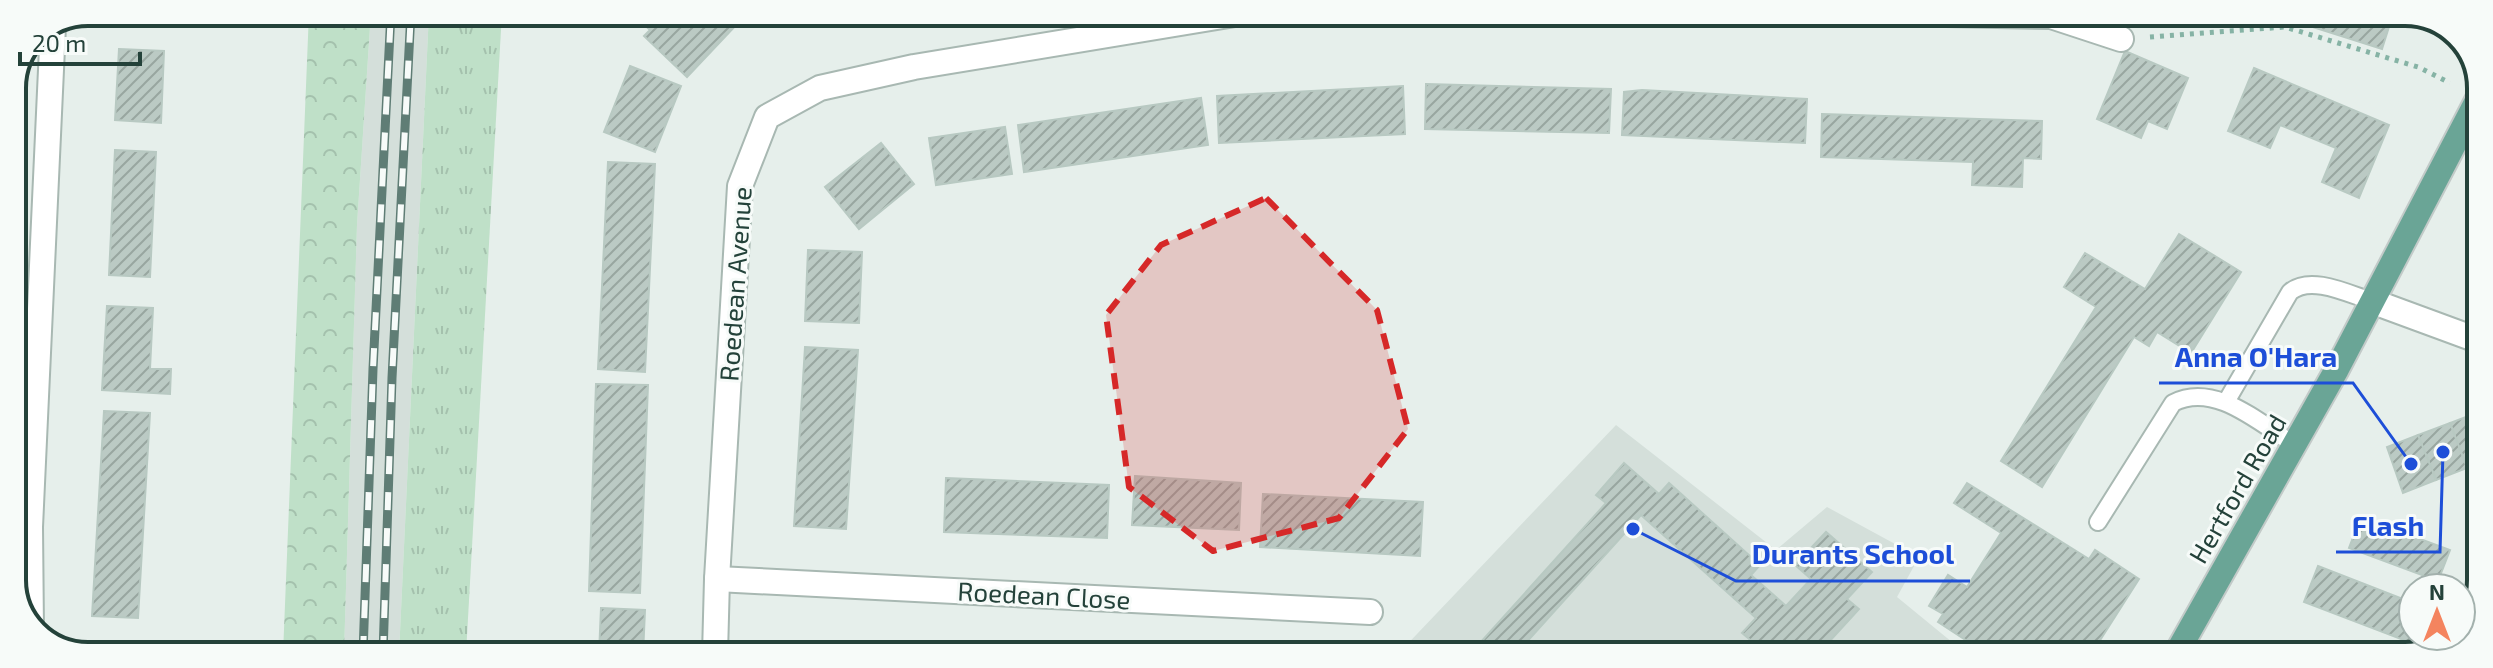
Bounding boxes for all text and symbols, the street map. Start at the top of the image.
scale bar [20,16,140,66]
text: 20 m [32,28,86,57]
street label: Roedean Avenue [712,185,757,382]
callout: Anna O'Hara [2159,331,2353,383]
text: Anna O'Hara [2175,339,2337,373]
street label: Hertford Road [2182,408,2292,568]
callout: Flash [2336,500,2440,552]
text: Flash [2352,508,2424,542]
callout: Durants School [1736,529,1970,581]
text: Durants School [1752,536,1955,570]
north arrow [2397,572,2477,652]
street label: Roedean Close [957,574,1131,615]
text: N [2429,578,2445,604]

